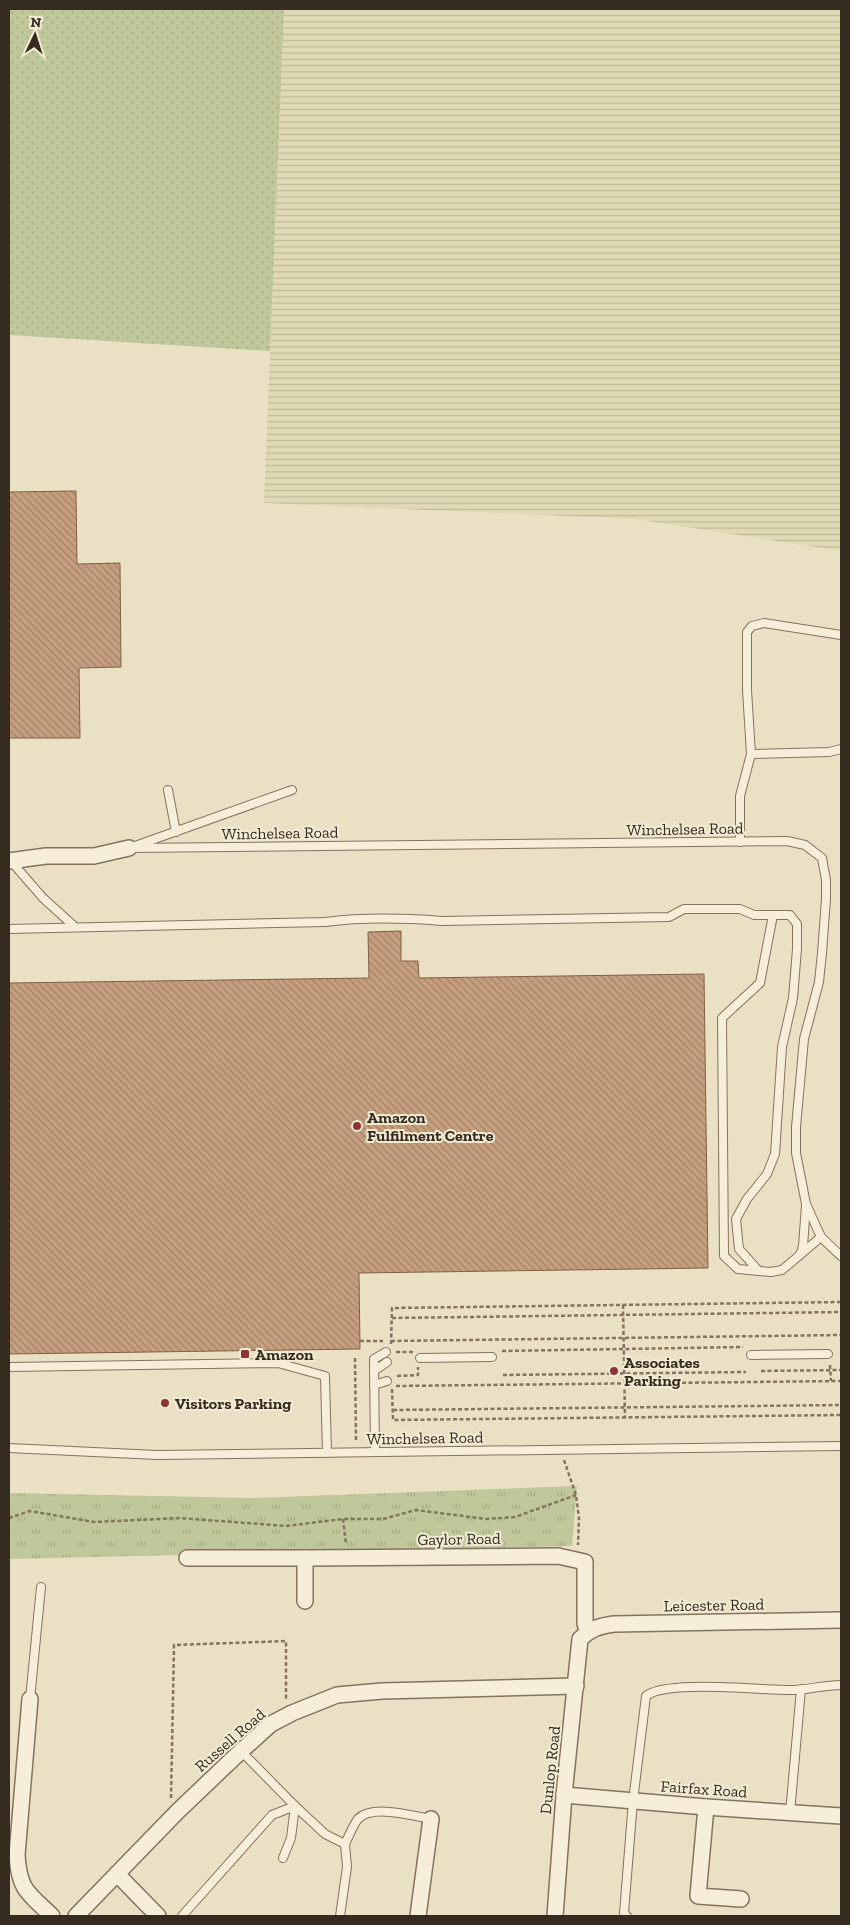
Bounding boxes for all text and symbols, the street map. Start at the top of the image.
north arrow [10,10,60,60]
text: N [30,14,42,31]
street label: Winchelsea Road [626,818,744,840]
street label: Winchelsea Road [221,822,339,844]
place label: Amazon Fulfilment Centre [367,1108,494,1145]
marker: Amazon Fulfilment Centre [351,1120,363,1132]
place label: Amazon [255,1345,314,1364]
marker: Amazon [239,1348,251,1360]
place label: Associates Parking [624,1353,700,1390]
marker: Associates Parking [608,1365,620,1377]
place label: Visitors Parking [175,1394,291,1413]
marker: Visitors Parking [159,1397,171,1409]
street label: Winchelsea Road [366,1427,484,1449]
street label: Gaylor Road [417,1529,501,1549]
street label: Leicester Road [664,1595,765,1615]
street label: Russell Road [191,1704,269,1776]
street label: Dunlop Road [536,1725,564,1815]
street label: Fairfax Road [660,1776,748,1802]

